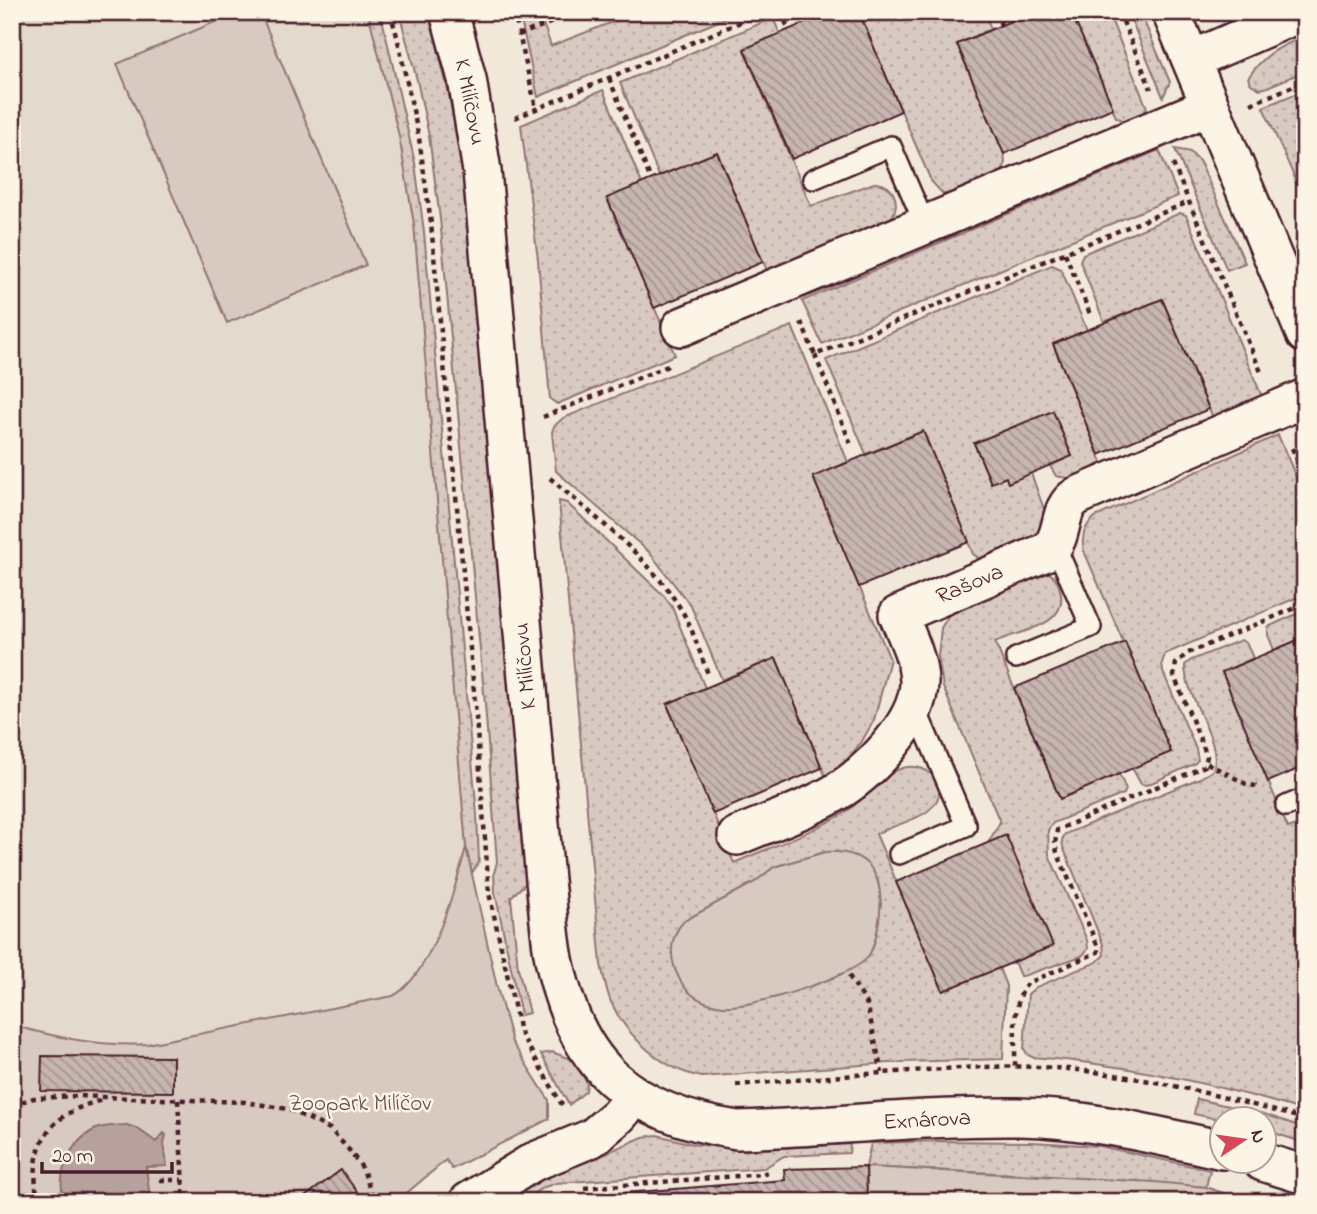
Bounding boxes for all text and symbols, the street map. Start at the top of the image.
street label: K Milíčovu [444,56,494,148]
street label: Rašova [931,556,1009,614]
street label: K Milíčovu [506,621,546,711]
park label: Zoopark Milíčov [289,1088,431,1121]
street label: Exnárova [882,1102,972,1140]
north arrow [1208,1106,1278,1176]
text: N [1243,1127,1272,1146]
scale bar [42,1130,172,1174]
text: 20 m [52,1142,93,1172]

